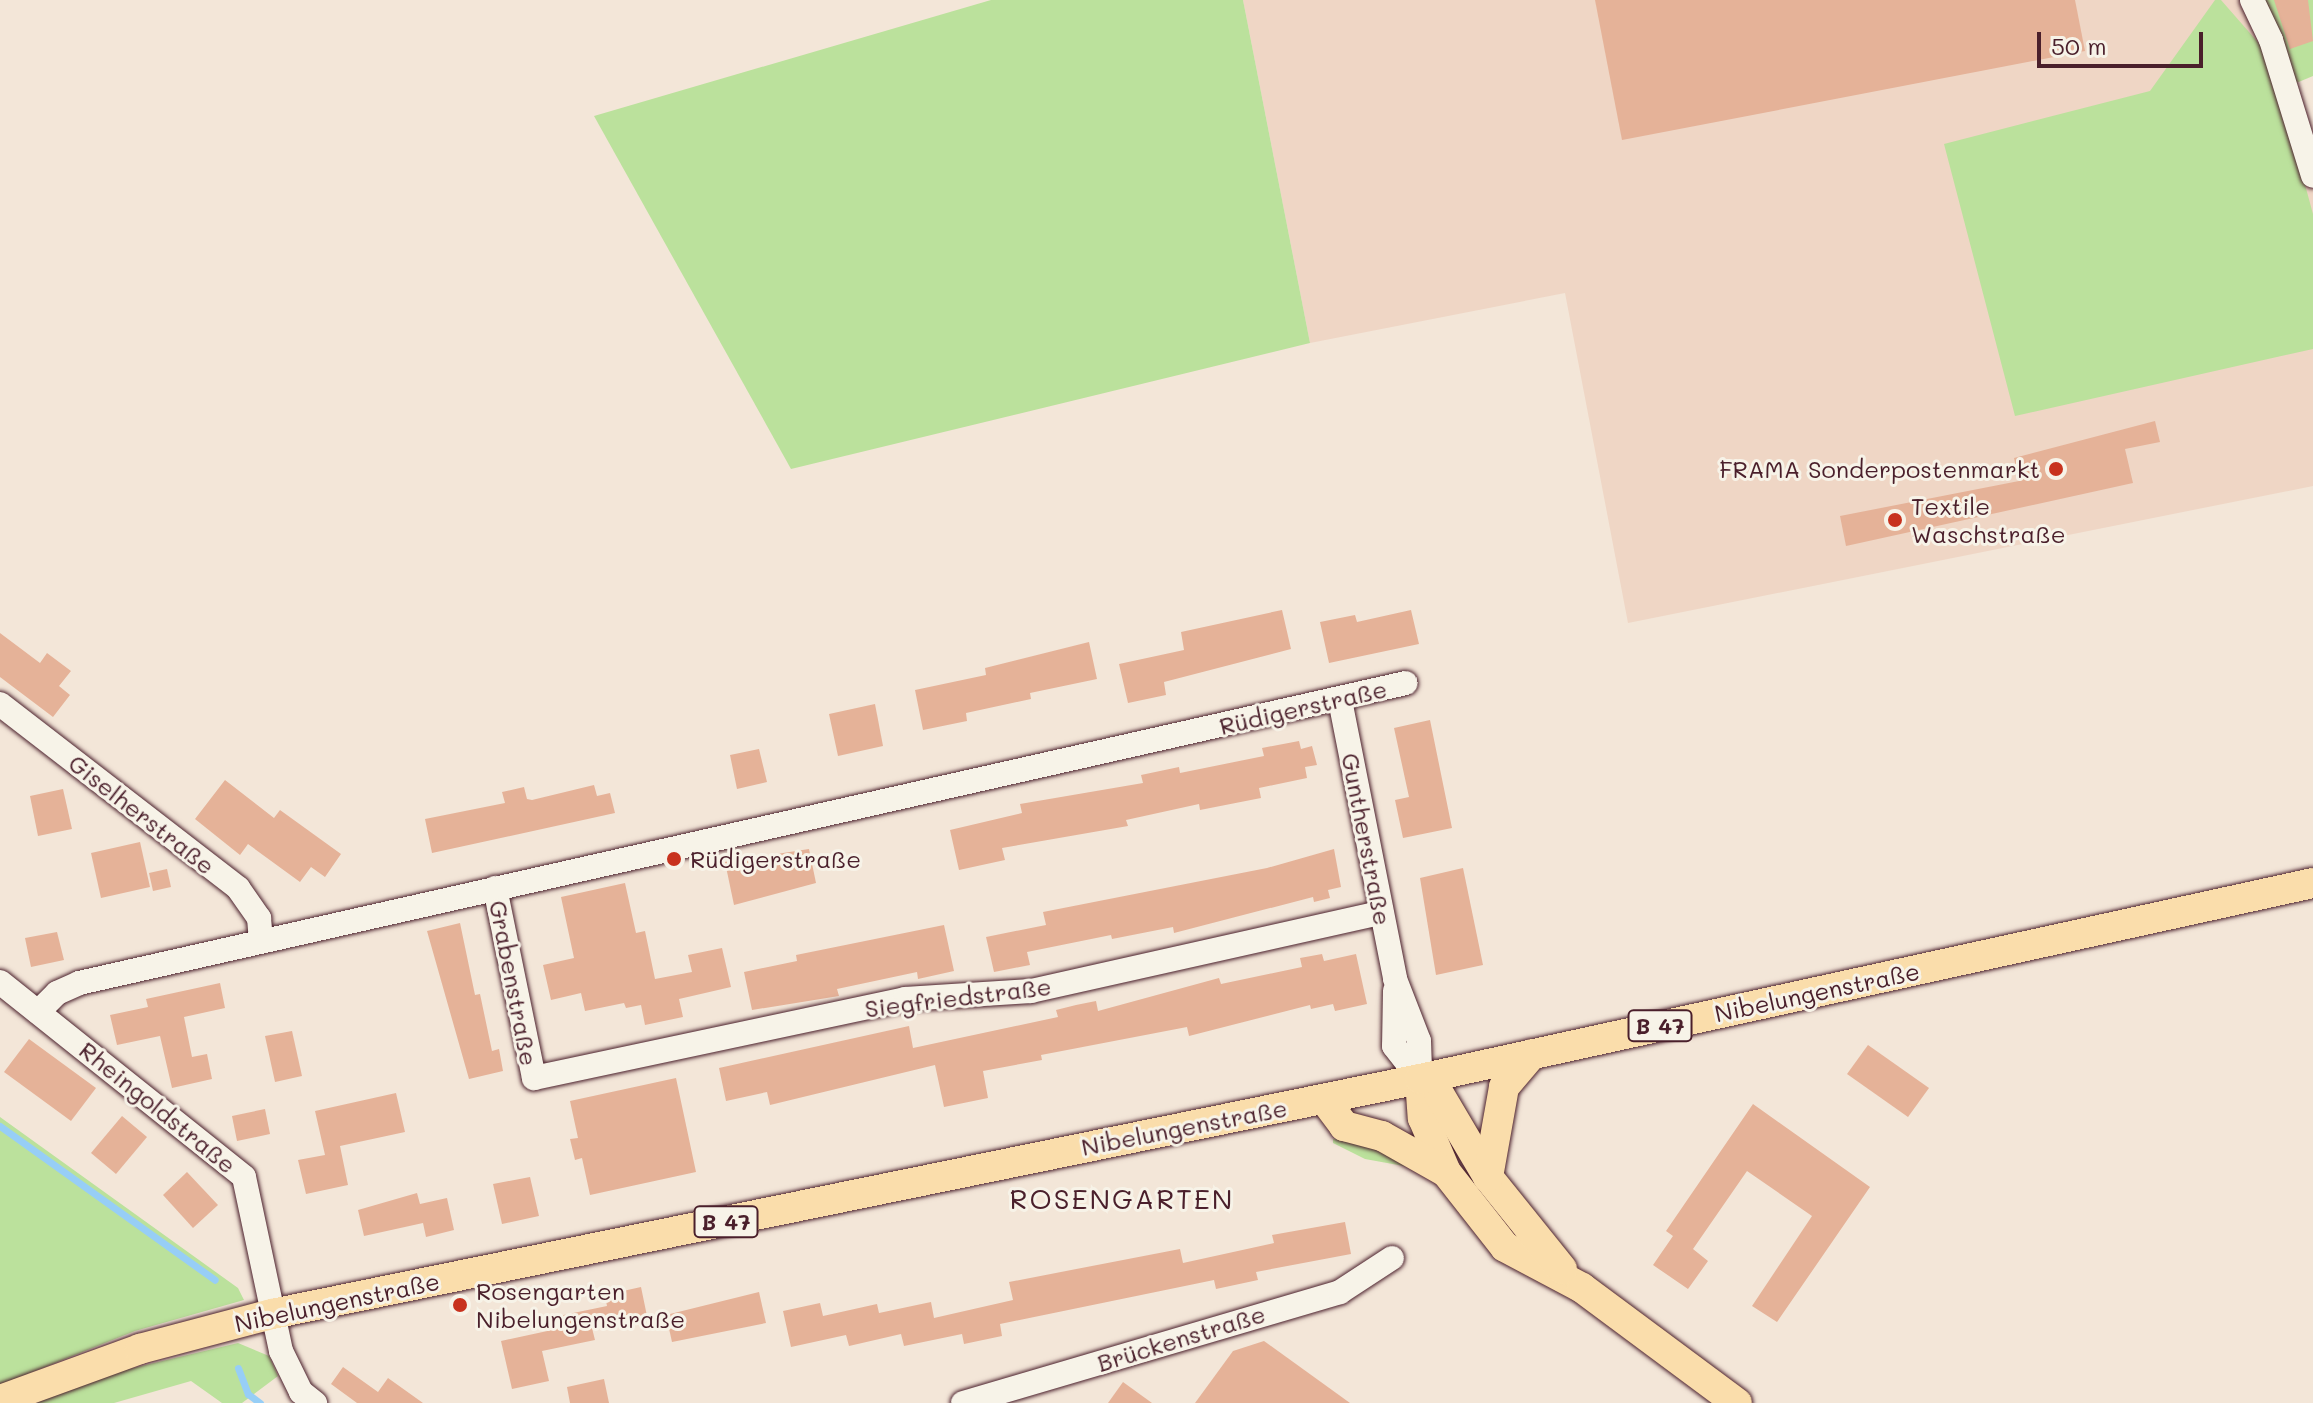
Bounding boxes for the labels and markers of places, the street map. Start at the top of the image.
place label: FRAMA Sonderpostenmarkt [1719,455,2040,483]
marker: FRAMA Sonderpostenmarkt [2047,460,2065,478]
place label: Textile Waschstraße [1911,492,2066,548]
marker: Textile Waschstraße [1886,511,1904,529]
place label: Rüdigerstraße [690,845,861,873]
marker: Rüdigerstraße [665,850,683,868]
place label: Rosengarten Nibelungenstraße [476,1277,685,1333]
marker: Rosengarten Nibelungenstraße [451,1296,469,1314]

